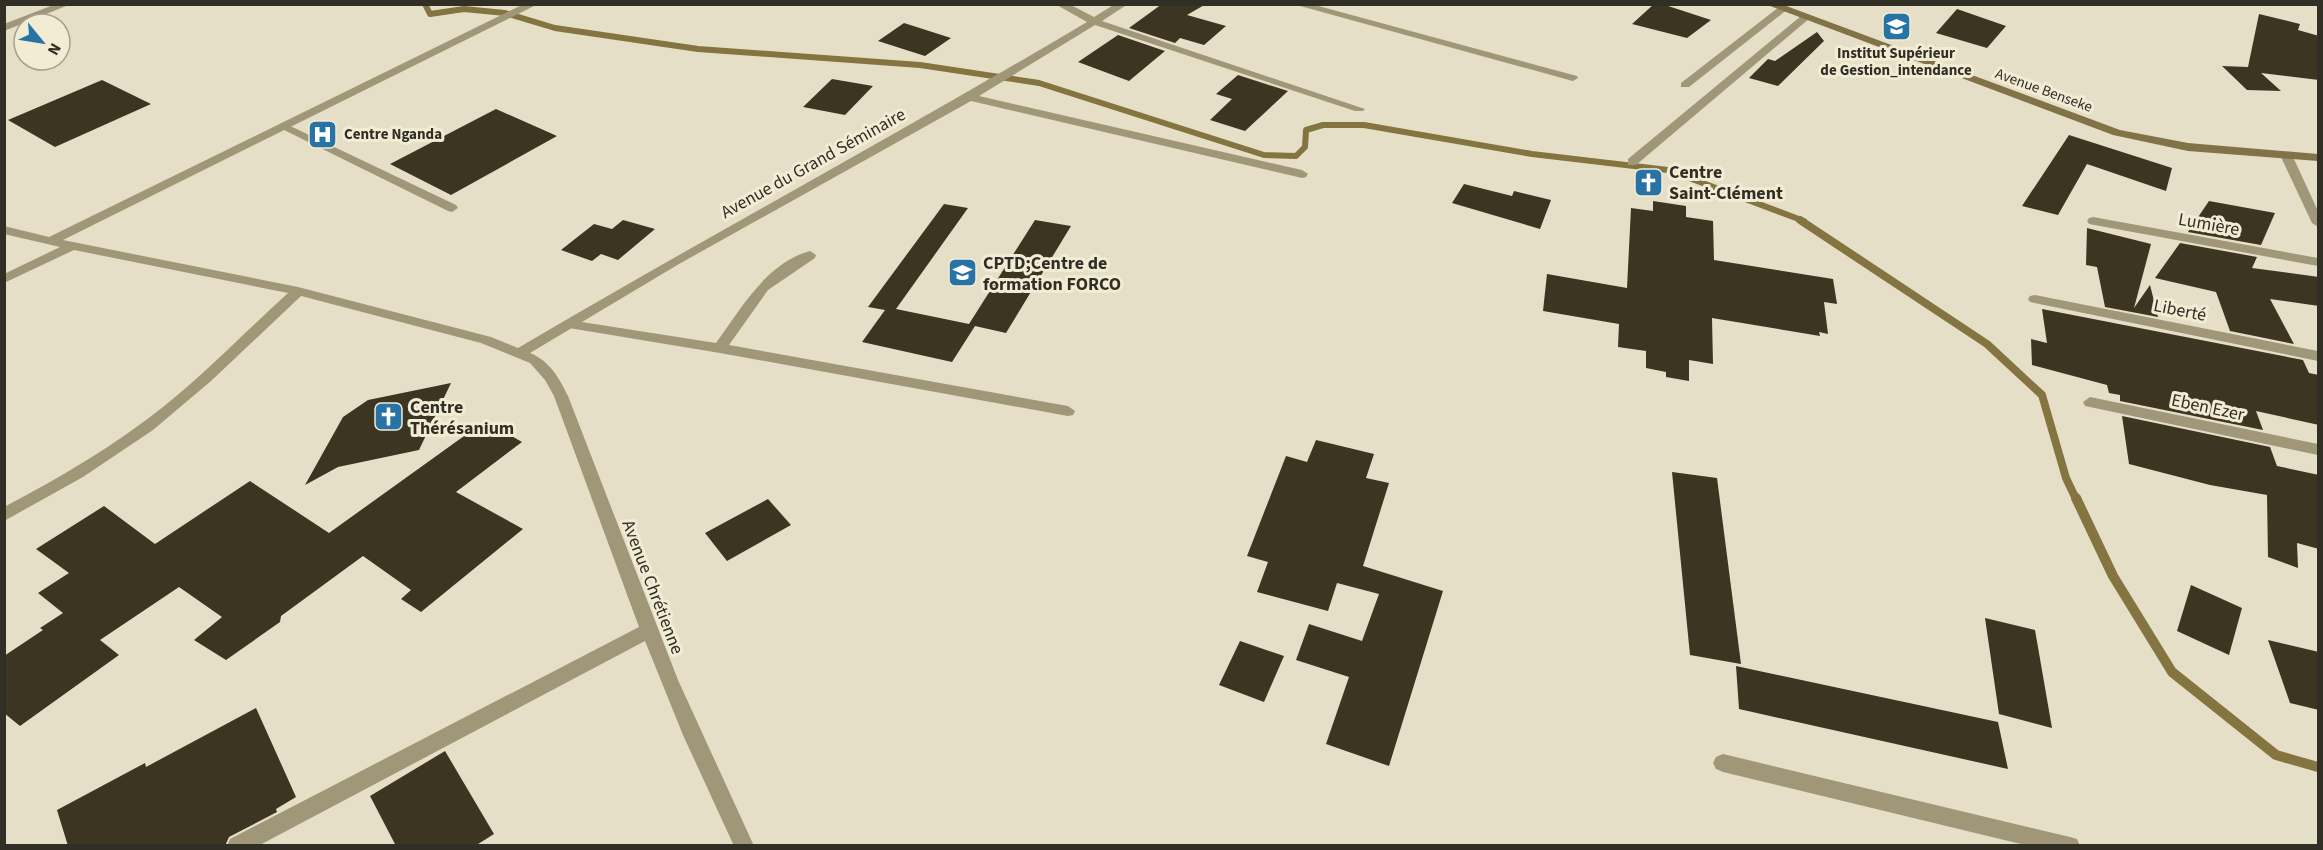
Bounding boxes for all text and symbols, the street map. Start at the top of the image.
school or university icon: Institut Supérieur de Gestion_intendance [1880,10,1912,42]
north arrow [12,12,72,72]
text: N [42,39,66,59]
place label: Institut Supérieur de Gestion_intendance [1820,43,1972,81]
street label: Avenue Benseke [1992,63,2095,118]
street label: Avenue du Grand Séminaire [716,102,910,225]
hospital icon: Centre Nganda [307,118,339,150]
place label: Centre Nganda [344,124,442,145]
place label: Centre Saint-Clément [1669,160,1783,206]
church icon: Centre Saint-Clément [1632,166,1664,198]
street label: Lumière [2176,207,2241,242]
place label: CPTD;Centre de formation FORCO [983,251,1121,297]
school or university icon: CPTD;Centre de formation FORCO [946,257,978,289]
street label: Liberté [2151,293,2208,328]
street label: Eben Ezer [2169,388,2247,428]
place label: Centre Thérésanium [410,395,514,441]
church icon: Centre Thérésanium [373,401,405,433]
street label: Avenue Chrétienne [615,516,690,658]

